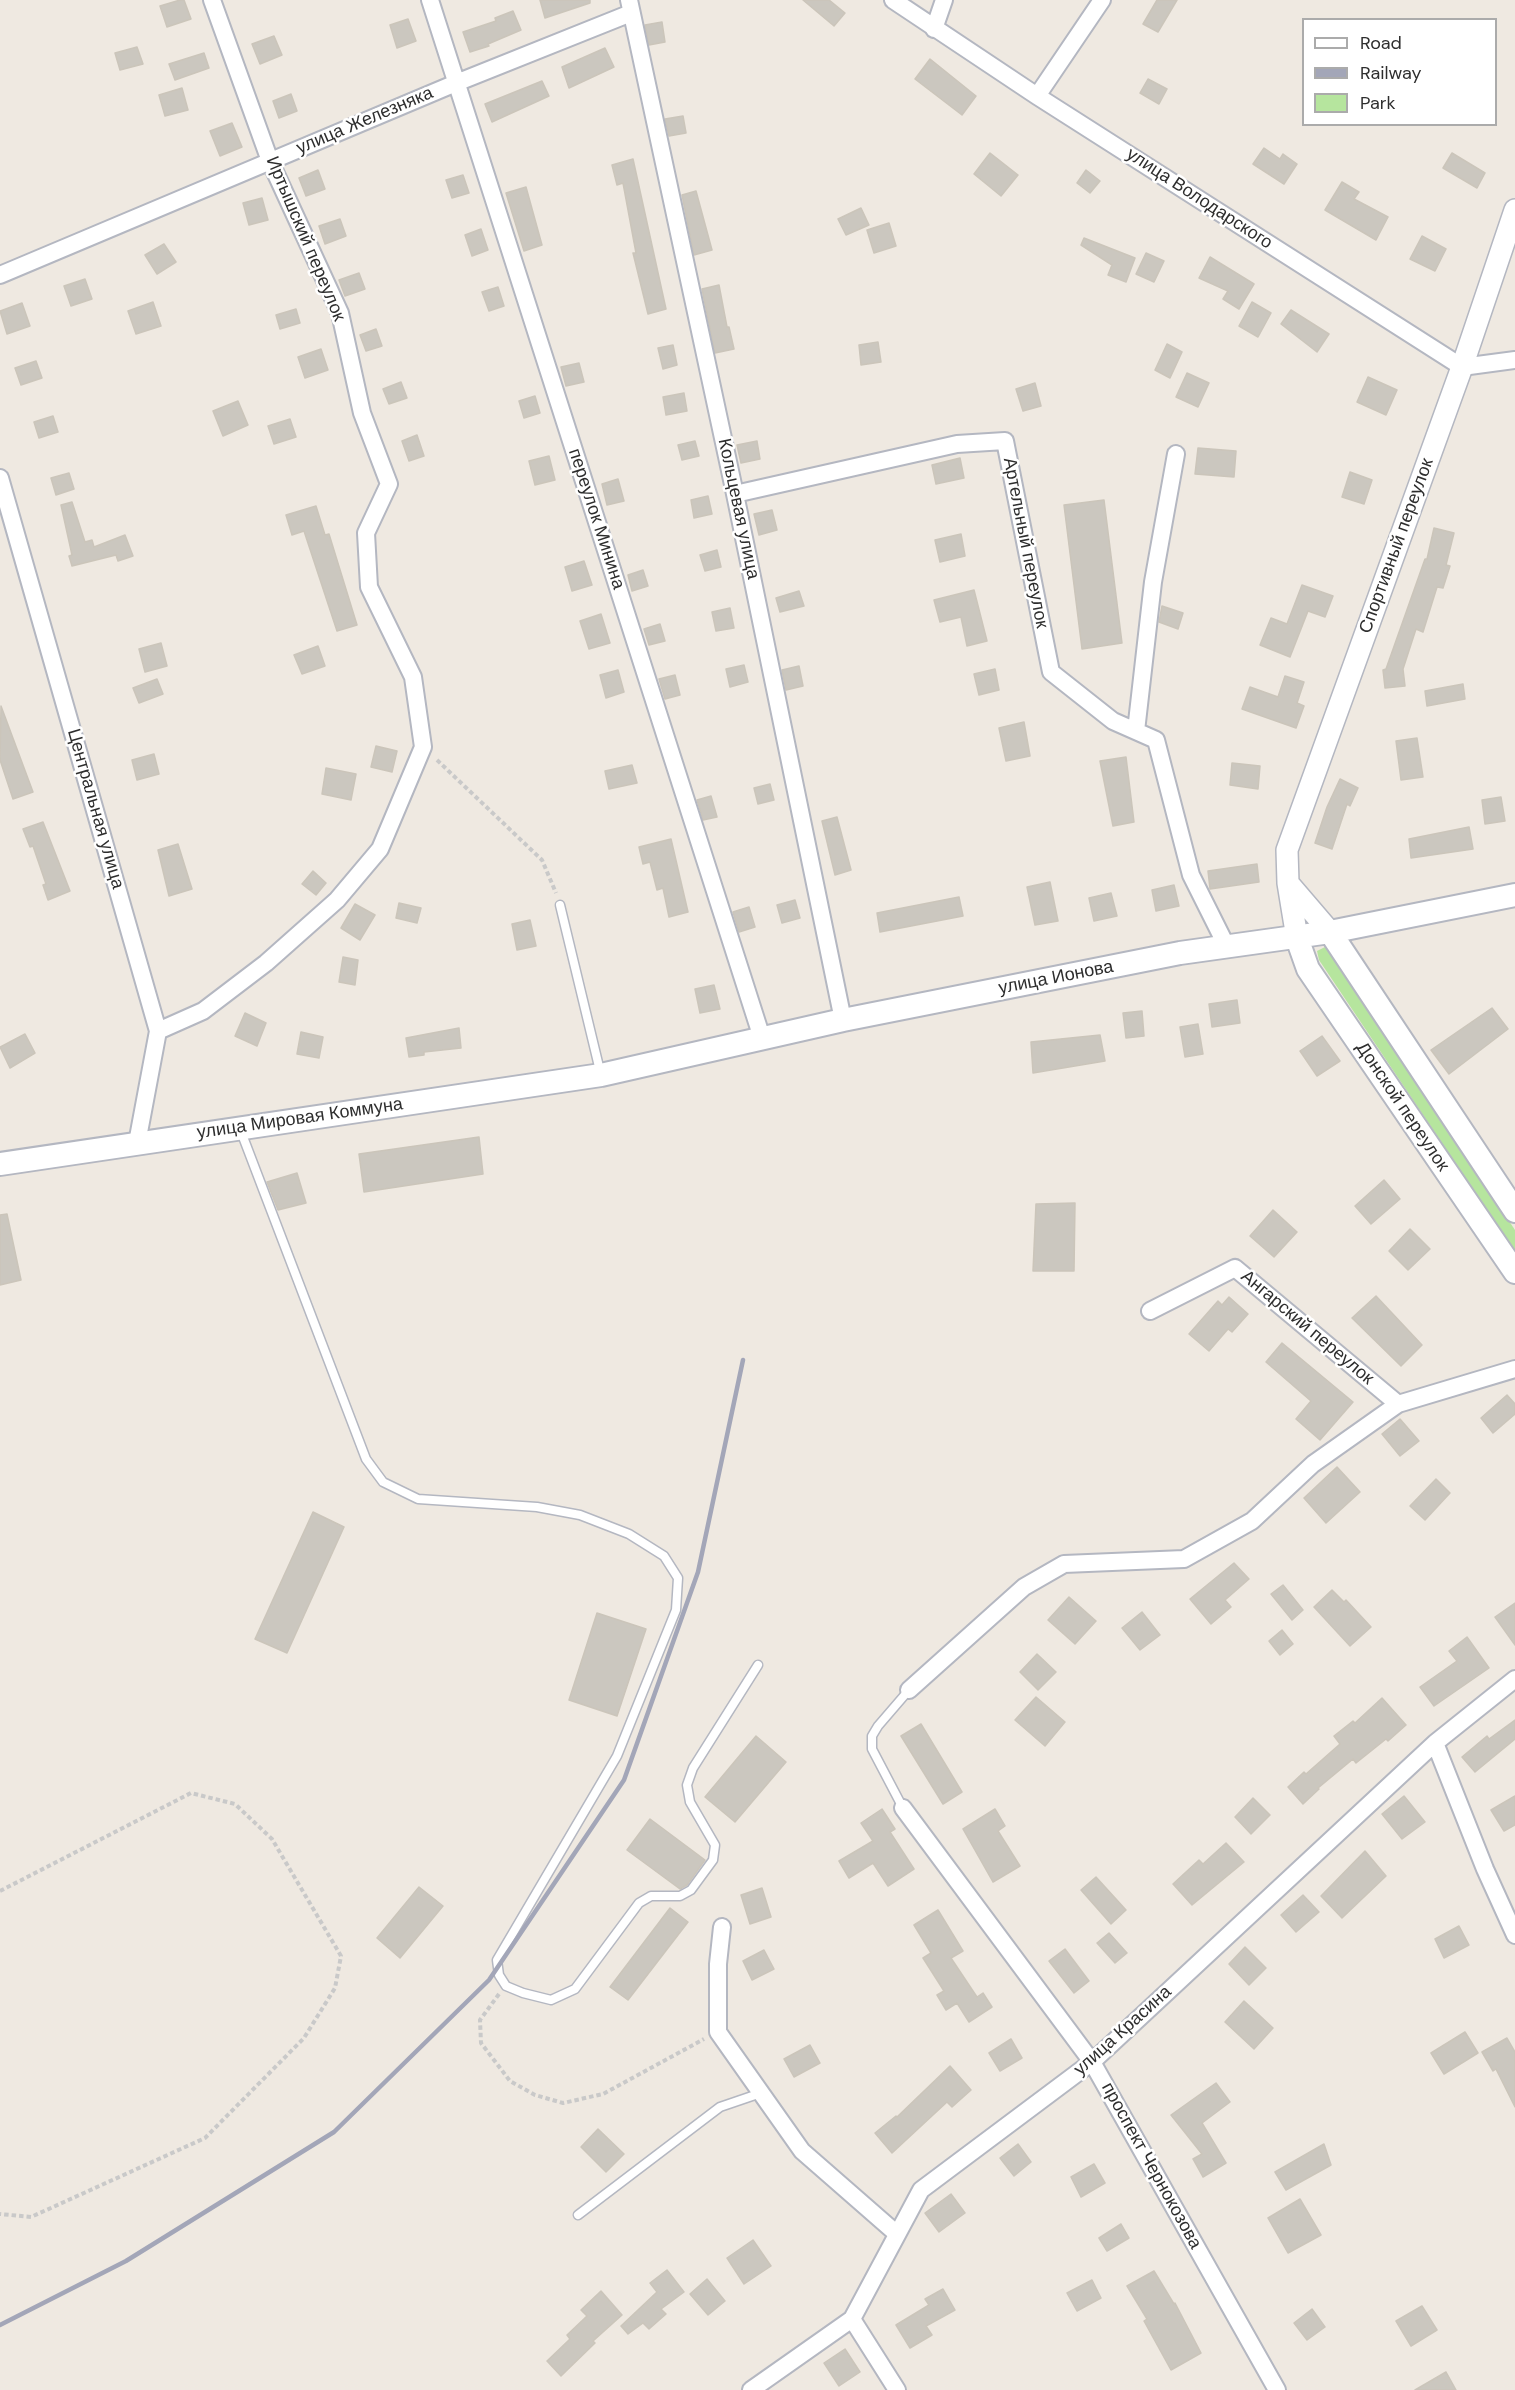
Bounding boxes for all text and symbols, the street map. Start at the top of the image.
legend [1302,18,1497,126]
text: Road [1360,31,1402,55]
text: Railway [1360,61,1422,85]
street label: улица Железняка [293,82,437,160]
text: Park [1360,91,1396,115]
street label: улица Володарского [1122,144,1276,254]
street label: Иртышский переулок [261,153,349,325]
street label: Кольцевая улица [713,437,763,581]
street label: переулок Минина [563,446,629,592]
street label: Артельный переулок [998,456,1052,630]
street label: Спортивный переулок [1355,456,1439,636]
street label: Центральная улица [62,727,128,891]
street label: улица Ионова [997,956,1115,1000]
street label: Донской переулок [1351,1038,1453,1176]
street label: улица Мировая Коммуна [196,1094,404,1144]
street label: Ангарский переулок [1236,1266,1378,1390]
street label: улица Красина [1070,1982,1176,2080]
street label: проспект Чернокозова [1096,2079,1206,2253]

